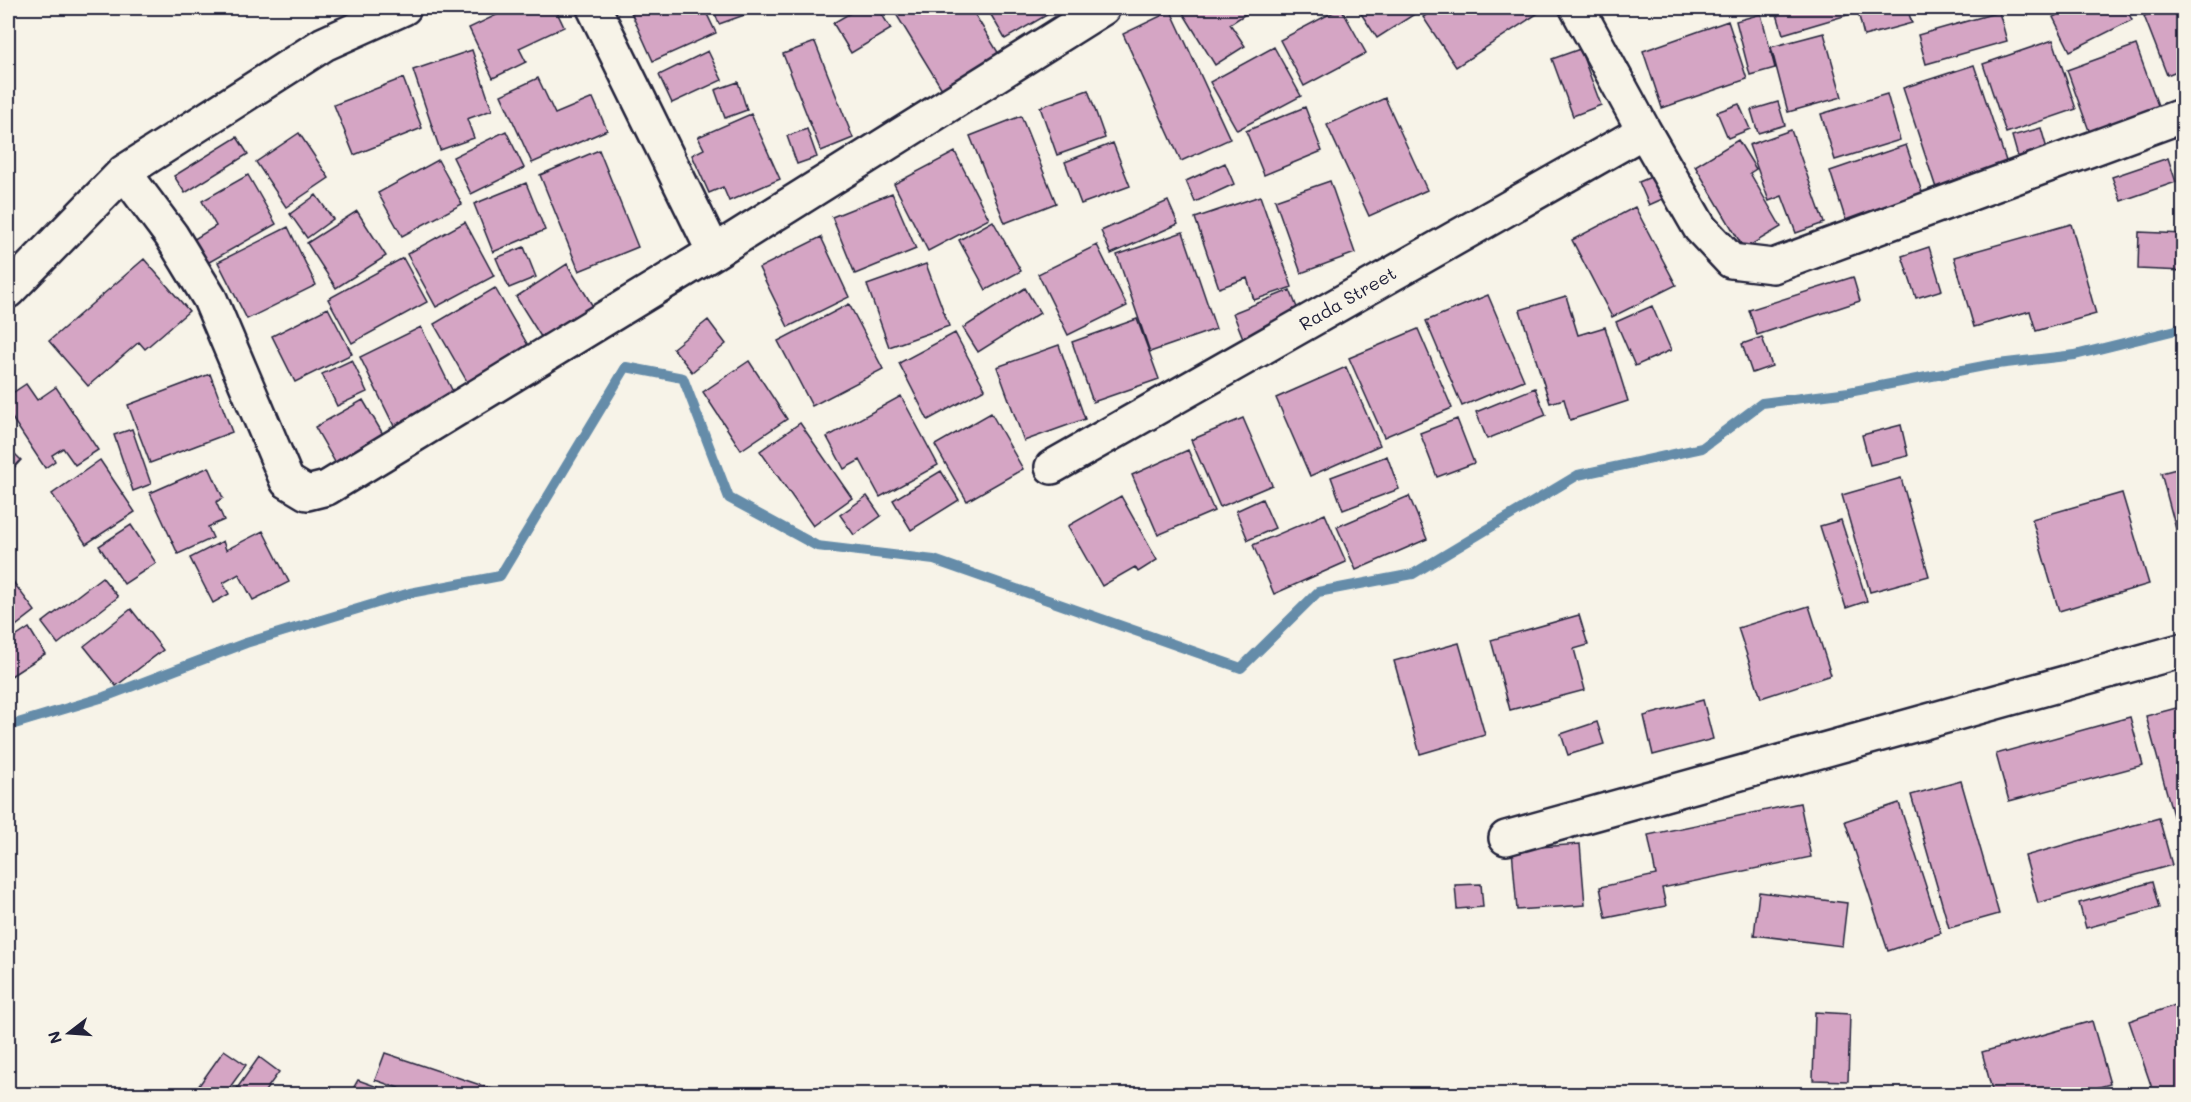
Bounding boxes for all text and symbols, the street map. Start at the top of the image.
street label: Rada Street [1295,261,1400,336]
north arrow [39,1003,99,1063]
text: N [42,1029,66,1046]

